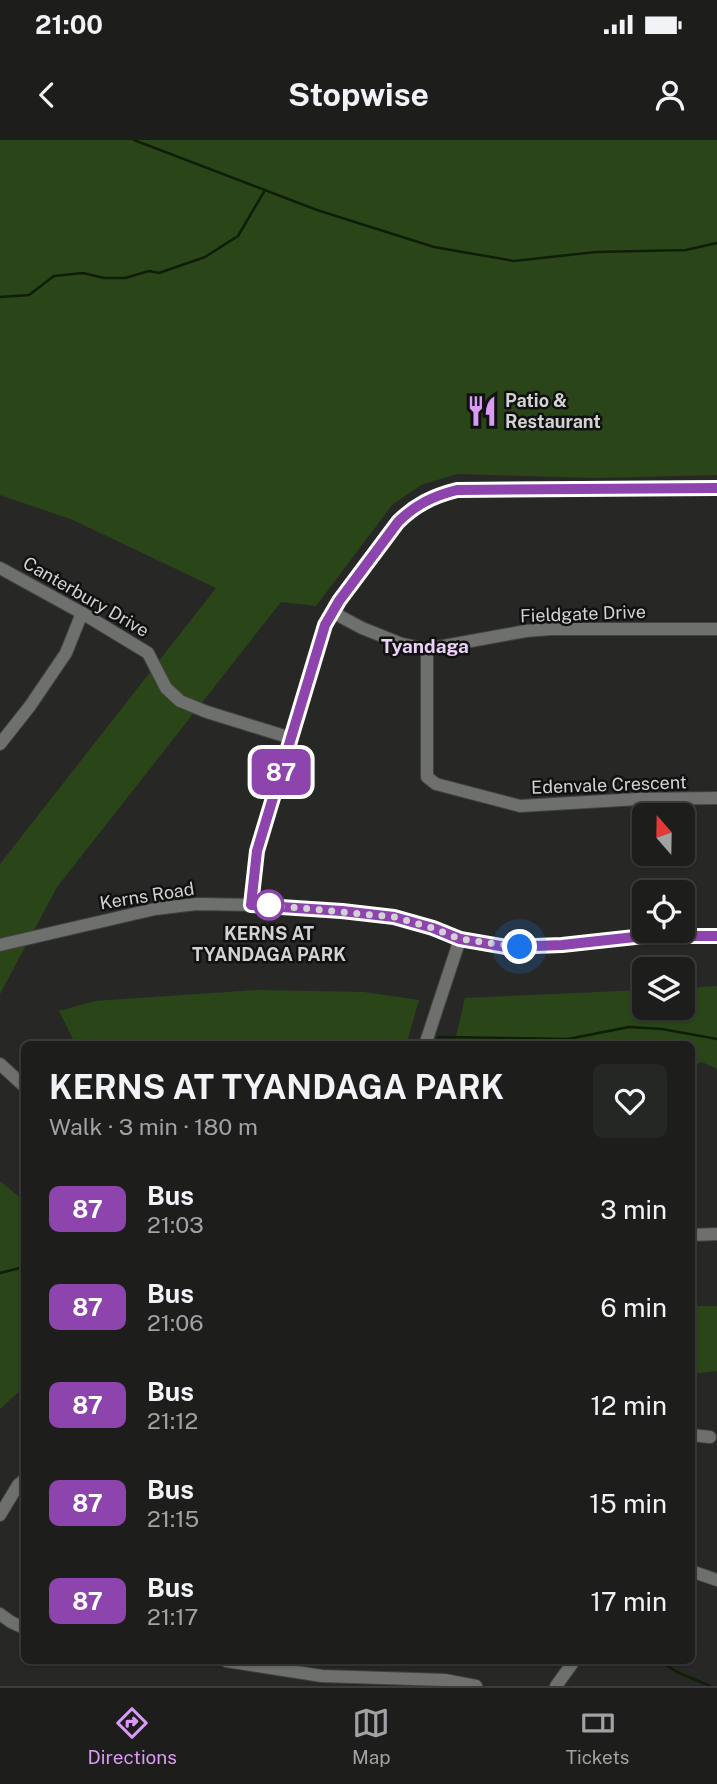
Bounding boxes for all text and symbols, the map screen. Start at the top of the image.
text: 21:00 [35,9,103,40]
icon: back [28,76,66,114]
text: Stopwise [288,76,429,113]
icon: person [651,76,689,114]
place label: Patio & Restaurant [505,390,601,432]
restaurant icon: Patio & Restaurant [465,394,499,428]
street label: Canterbury Drive [20,552,153,641]
street label: Fieldgate Drive [520,601,646,626]
district label: Tyandaga [381,635,469,657]
line badge: 87 [250,749,312,795]
text: 87 [266,758,296,786]
street label: Edenvale Crescent [531,771,687,798]
north arrow [632,803,695,866]
map controls [632,803,695,1020]
street label: Kerns Road [98,878,196,913]
button: locate [632,880,695,943]
marker: KERNS AT TYANDAGA PARK [254,890,284,920]
place label: KERNS AT TYANDAGA PARK [192,923,346,965]
your location [502,929,537,964]
button: layers [632,957,695,1020]
button: heart [593,1064,667,1138]
text: KERNS AT TYANDAGA PARK [49,1068,504,1106]
text: Walk · 3 min · 180 m [49,1113,258,1140]
text: Bus [147,1180,194,1211]
text: 3 min [600,1194,667,1225]
text: 87 [72,1195,103,1223]
text: 21:03 [147,1211,204,1238]
text: Bus [147,1278,194,1309]
text: 6 min [600,1292,667,1323]
text: 87 [72,1293,103,1321]
text: 21:06 [147,1309,204,1336]
text: Bus [147,1376,194,1407]
text: 12 min [591,1390,667,1421]
text: 87 [72,1391,103,1419]
text: 21:12 [147,1407,198,1434]
text: Bus [147,1474,194,1505]
text: 15 min [589,1488,667,1519]
text: 87 [72,1489,103,1517]
text: 21:15 [147,1505,199,1532]
text: Bus [147,1572,194,1603]
text: 17 min [590,1586,667,1617]
text: 87 [72,1587,103,1615]
text: 21:17 [147,1603,198,1630]
tab: Directions [88,1704,177,1768]
tab: Map [352,1704,391,1768]
tab: Tickets [566,1704,629,1768]

